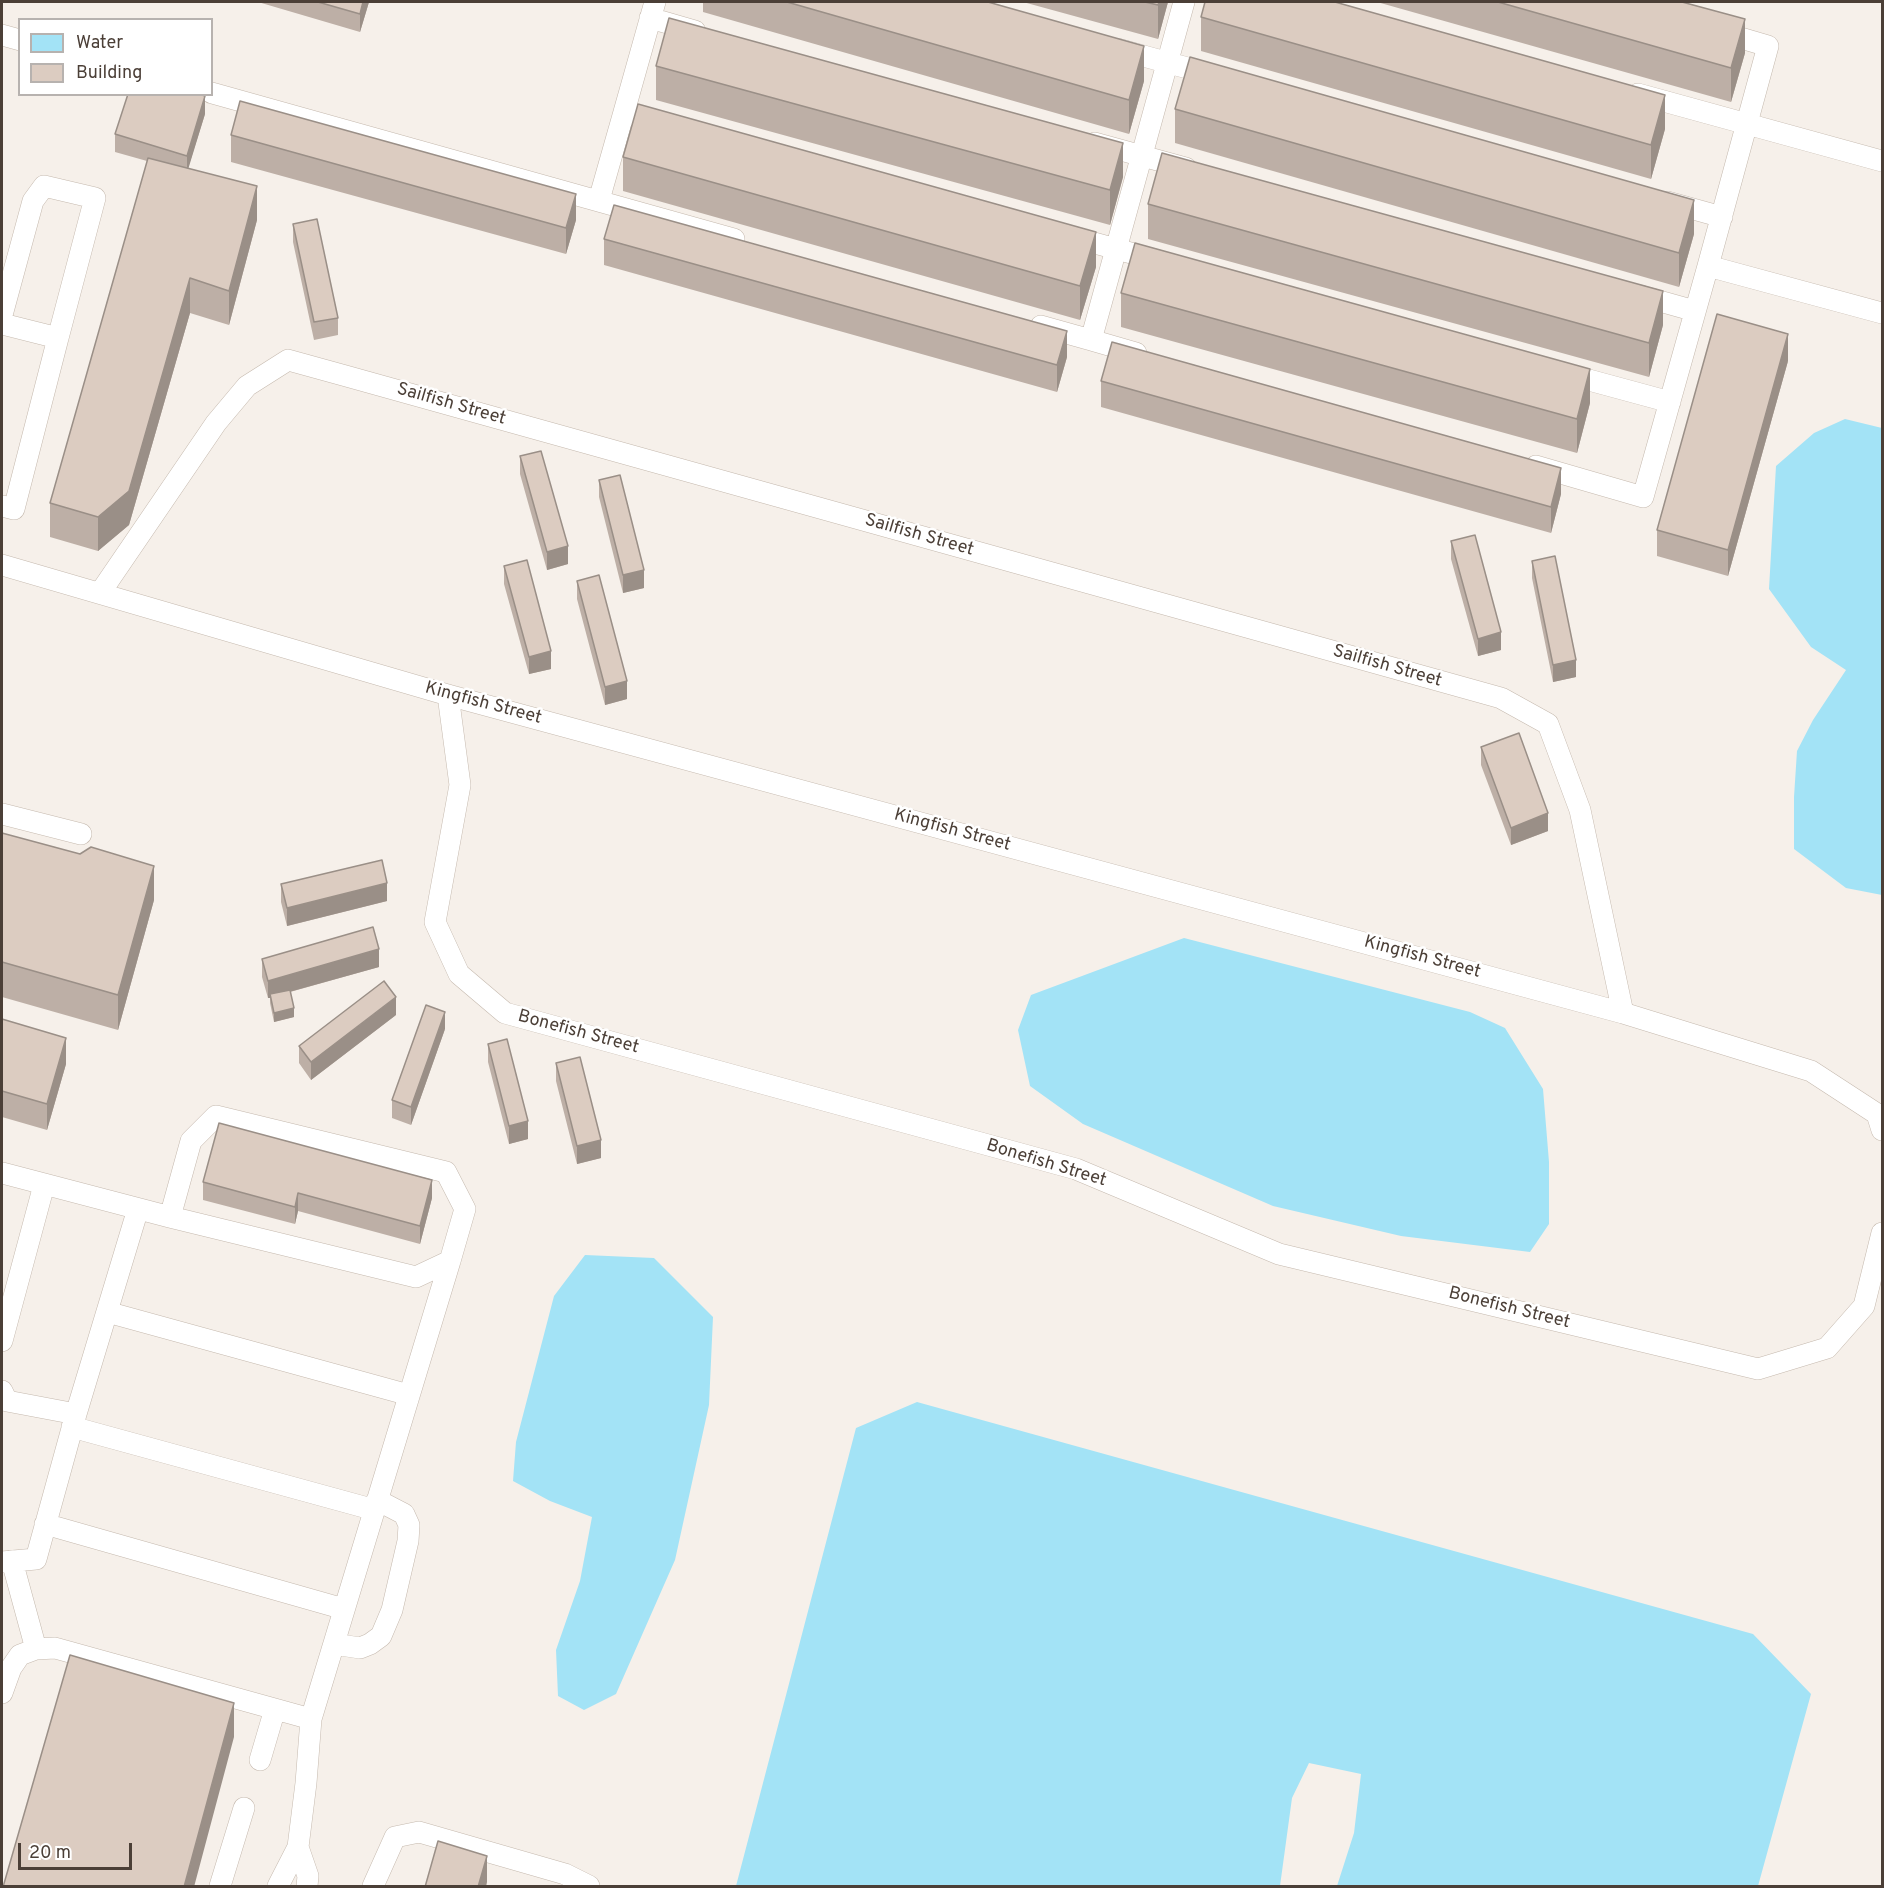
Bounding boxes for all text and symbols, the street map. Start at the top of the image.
legend [18,18,213,96]
text: Water [76,32,123,55]
text: Building [76,62,142,85]
street label: Sailfish Street [394,379,508,431]
street label: Sailfish Street [862,510,976,562]
street label: Sailfish Street [1330,641,1444,693]
street label: Kingfish Street [422,678,544,730]
street label: Kingfish Street [891,805,1013,857]
street label: Kingfish Street [1361,932,1483,984]
street label: Bonefish Street [515,1006,641,1060]
street label: Bonefish Street [983,1135,1109,1193]
street label: Bonefish Street [1446,1283,1572,1335]
scale bar [21,1831,135,1869]
text: 20 m [29,1842,71,1865]

